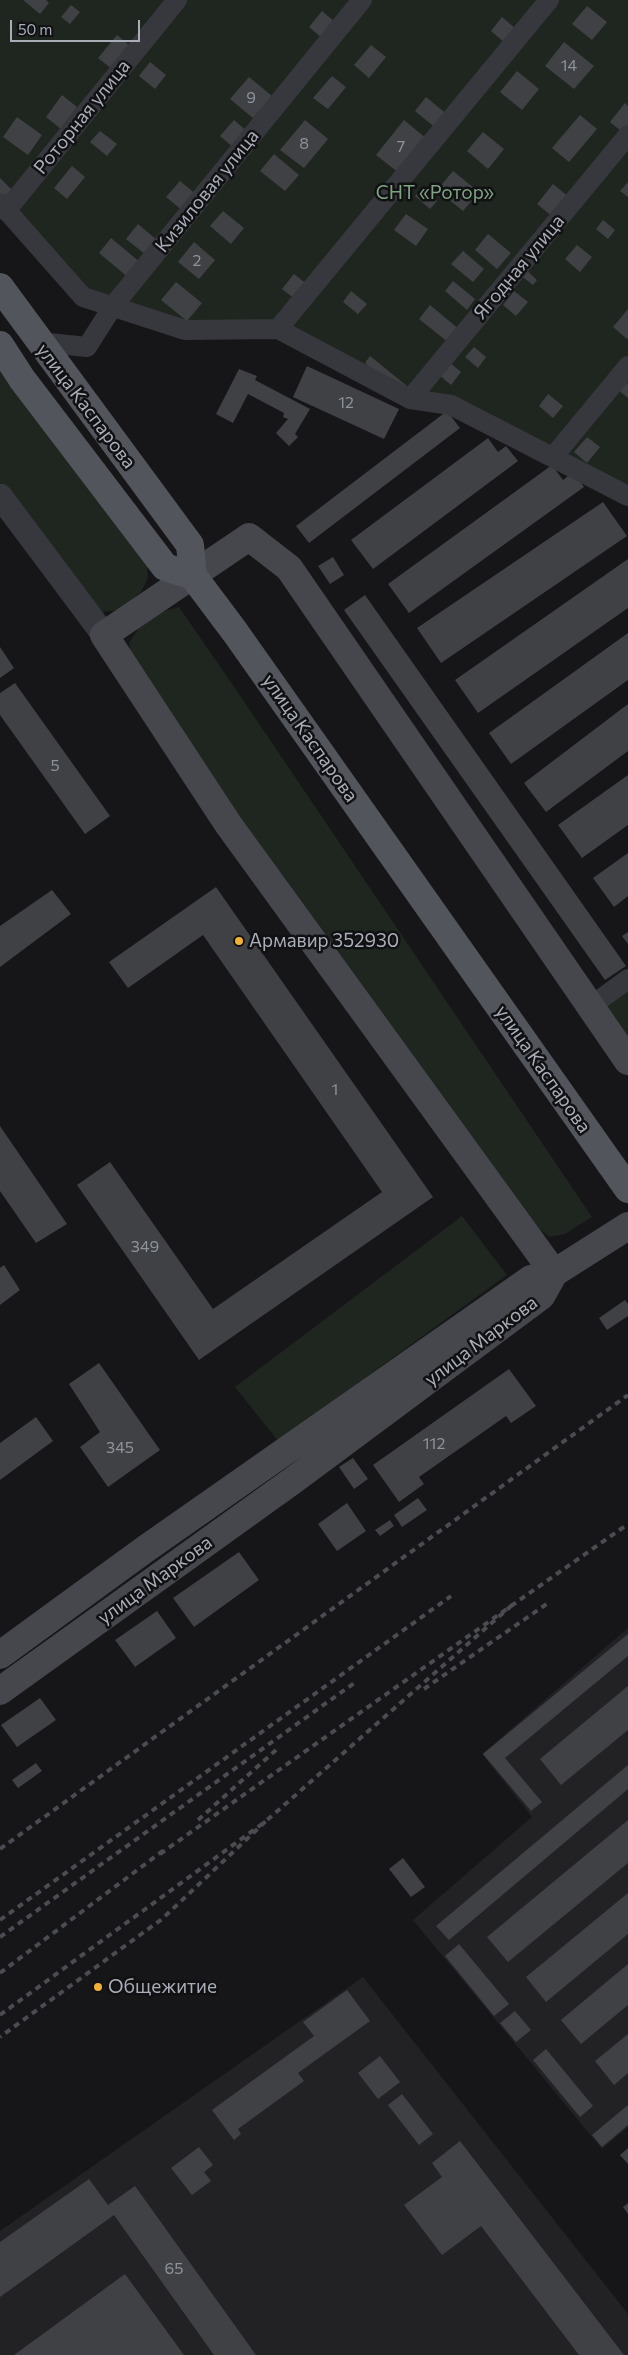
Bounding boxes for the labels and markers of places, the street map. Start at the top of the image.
place label: Армавир 352930 [249,930,399,952]
marker: Армавир 352930 [233,935,245,947]
place label: Общежитие [108,1976,217,1998]
marker: Общежитие [92,1981,104,1993]

